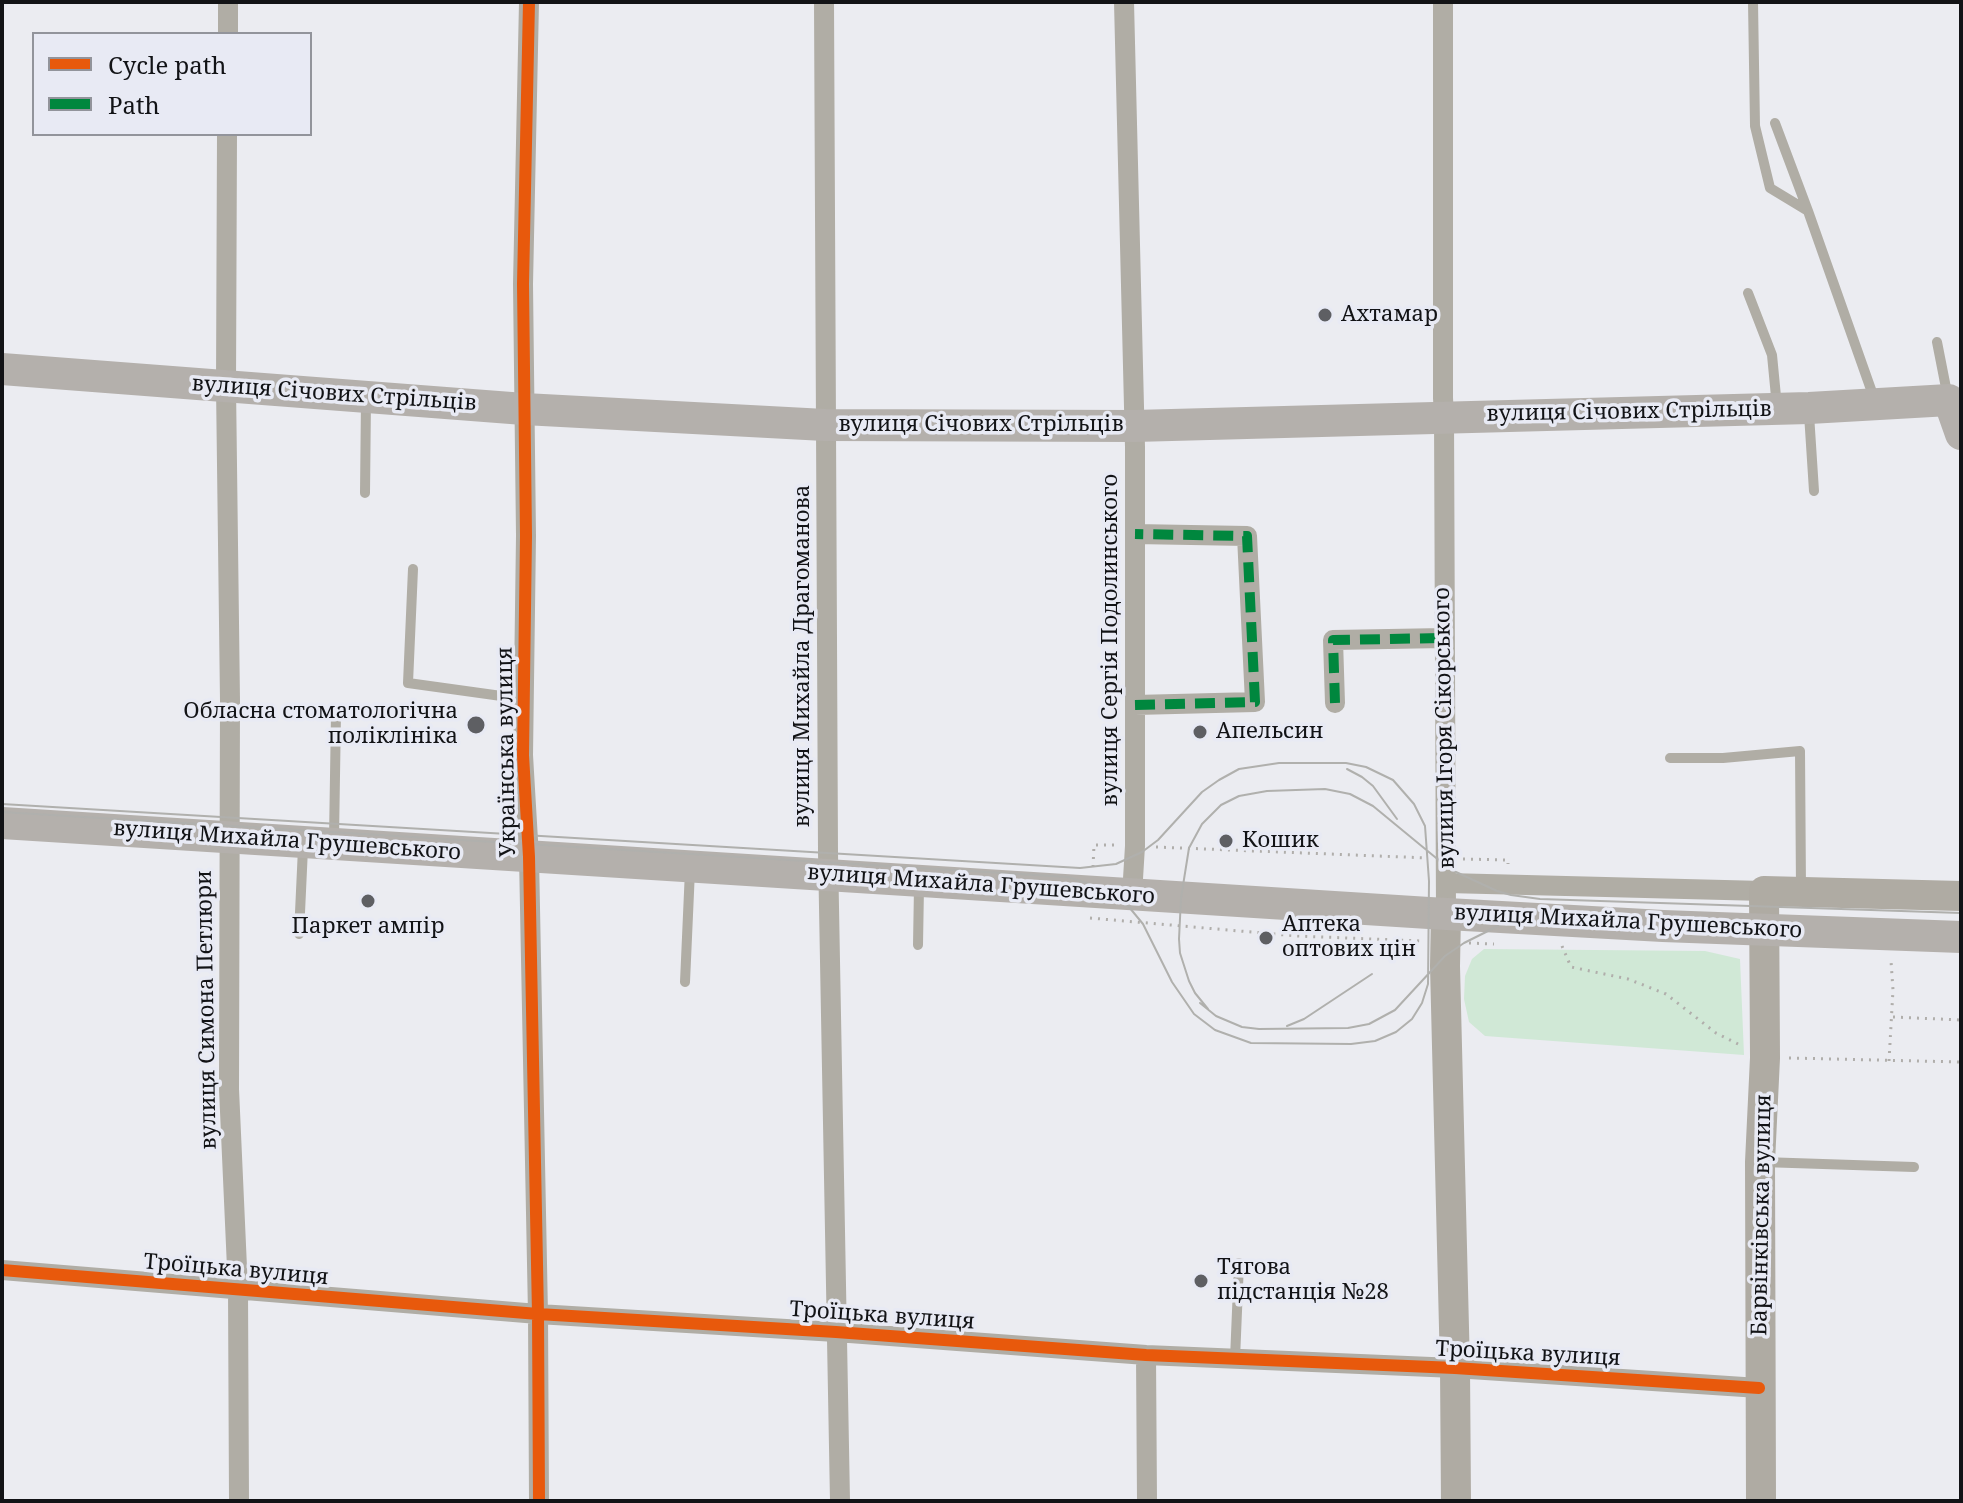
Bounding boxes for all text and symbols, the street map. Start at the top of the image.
legend [32,32,312,136]
text: Cycle path [108,48,227,81]
text: Path [108,88,160,121]
place label: Ахтамар [1341,302,1438,328]
marker: Ахтамар [1316,306,1334,324]
street label: вулиця Січових Стрільців [191,371,477,417]
street label: вулиця Січових Стрільців [1486,396,1772,428]
street label: вулиця Січових Стрільців [838,412,1124,438]
street label: вулиця Сергія Подолинського [1098,474,1124,806]
street label: вулиця Михайла Драгоманова [790,485,816,827]
street label: вулиця Ігоря Сікорського [1429,587,1461,869]
street label: Українська вулиця [492,647,522,857]
place label: Обласна стоматологічна поліклініка [183,699,458,750]
marker: Обласна стоматологічна поліклініка [465,714,487,736]
place label: Апельсин [1216,719,1324,745]
marker: Апельсин [1191,723,1209,741]
street label: вулиця Михайла Грушевського [112,816,462,866]
place label: Кошик [1242,828,1319,854]
marker: Кошик [1217,832,1235,850]
street label: вулиця Михайла Грушевського [806,860,1156,910]
street label: вулиця Симона Петлюри [191,870,223,1150]
marker: Паркет ампір [359,892,377,910]
street label: вулиця Михайла Грушевського [1453,900,1803,944]
place label: Аптека оптових цін [1282,912,1416,964]
place label: Паркет ампір [292,914,444,940]
marker: Аптека оптових цін [1257,929,1275,947]
street label: Барвінківська вулиця [1747,1094,1777,1336]
street label: Троїцька вулиця [142,1249,330,1291]
place label: Тягова пiдстанцiя №28 [1217,1255,1389,1306]
marker: Тягова пiдстанцiя №28 [1192,1272,1210,1290]
street label: Троїцька вулиця [788,1296,976,1336]
street label: Троїцька вулиця [1435,1336,1621,1372]

